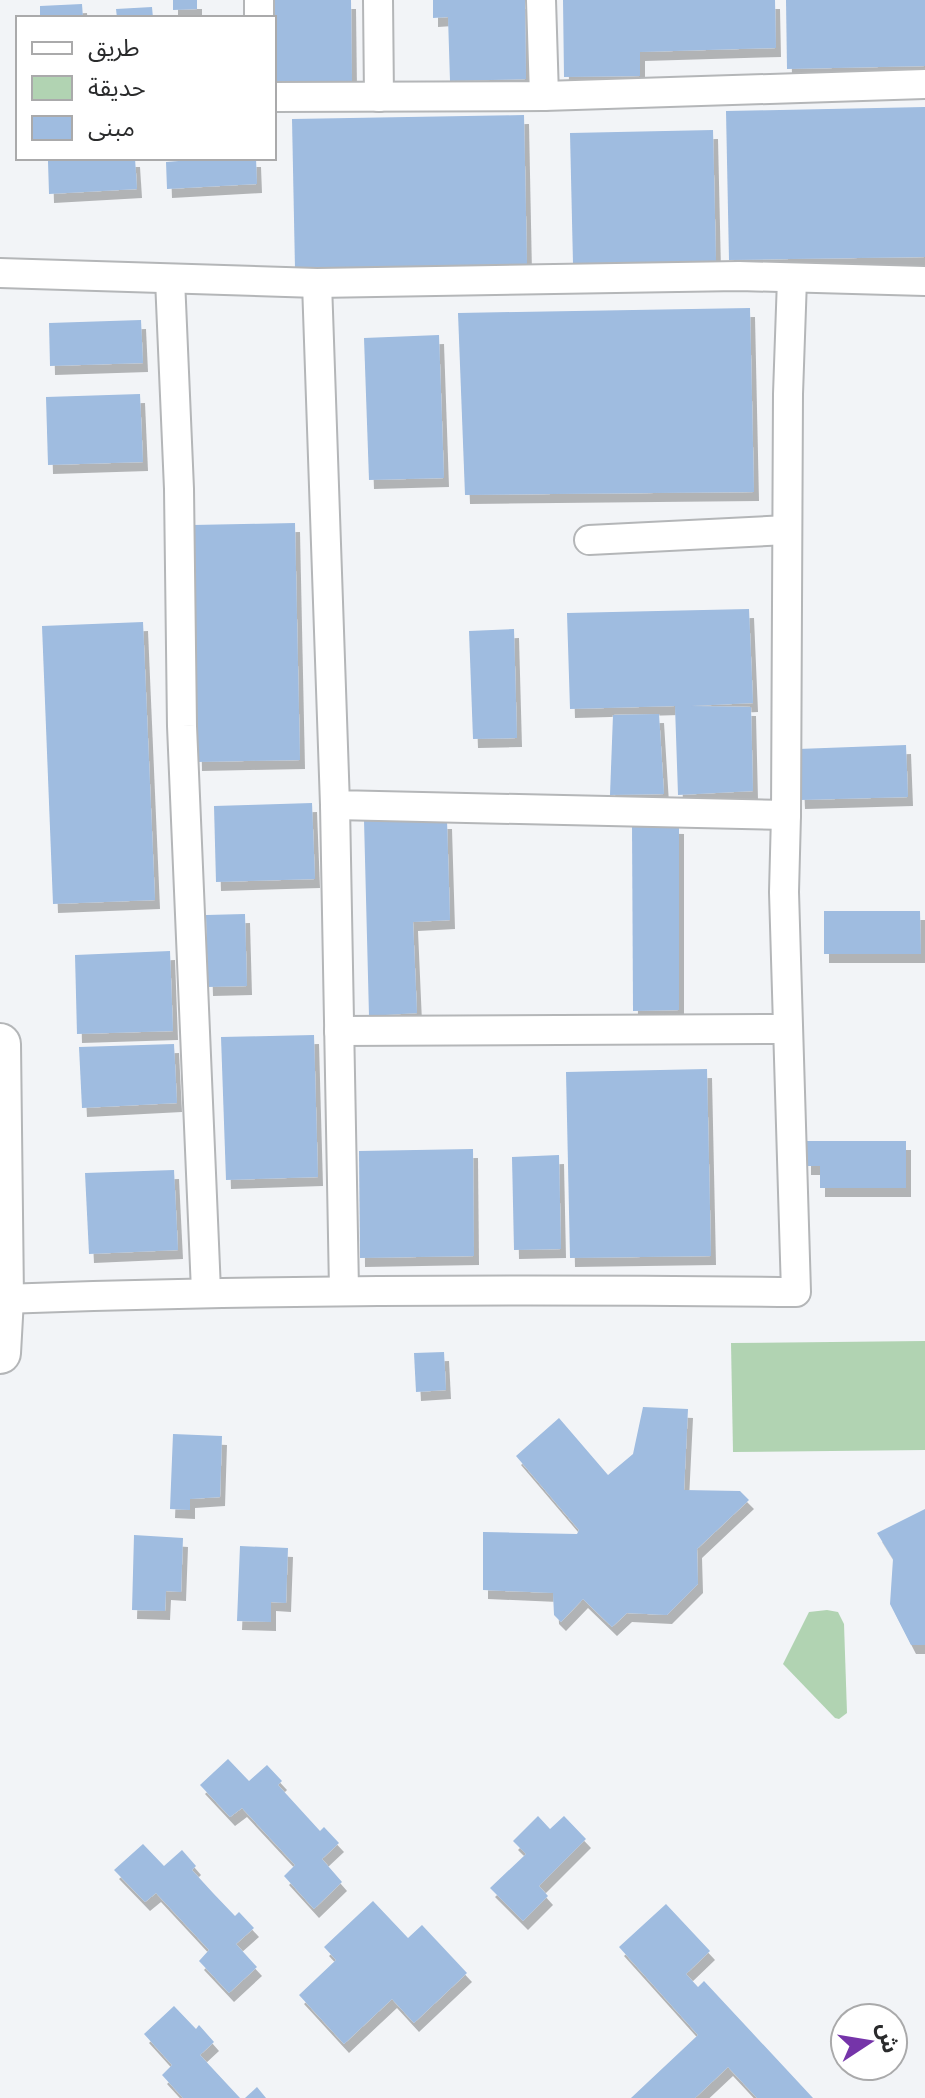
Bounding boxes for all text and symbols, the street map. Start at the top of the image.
legend [16,16,276,160]
text: طريق [88,32,140,63]
text: حديقة [88,72,146,103]
text: مبنى [88,112,135,143]
north arrow [829,2002,909,2082]
text: ش [872,2020,905,2055]

